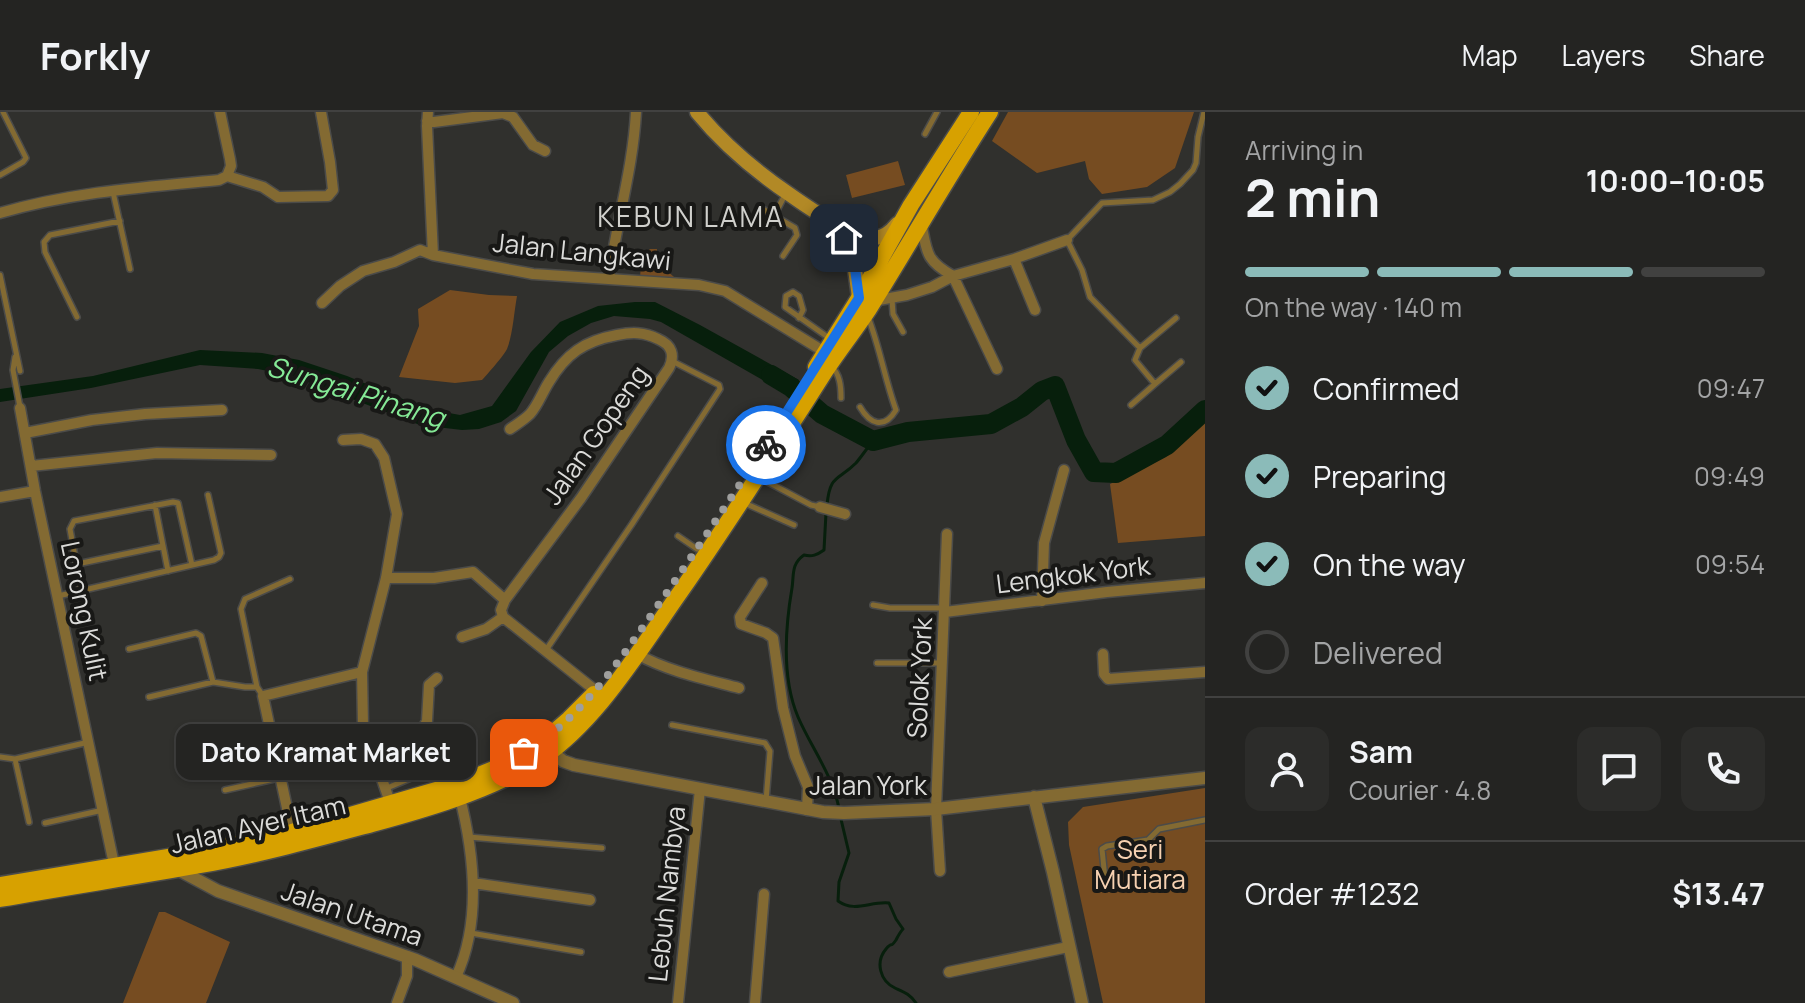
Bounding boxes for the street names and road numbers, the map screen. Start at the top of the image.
street label: Jalan Langkawi [491,224,673,278]
street label: Jalan Gopeng [534,358,657,511]
street label: Lorong Kulit [53,538,117,684]
street label: Lengkok York [994,547,1153,601]
street label: Solok York [898,616,940,739]
street label: Jalan York [809,767,928,803]
street label: Jalan Ayer Itam [167,786,349,862]
street label: Lebuh Nambya [639,804,693,984]
street label: Jalan Utama [277,872,428,954]

